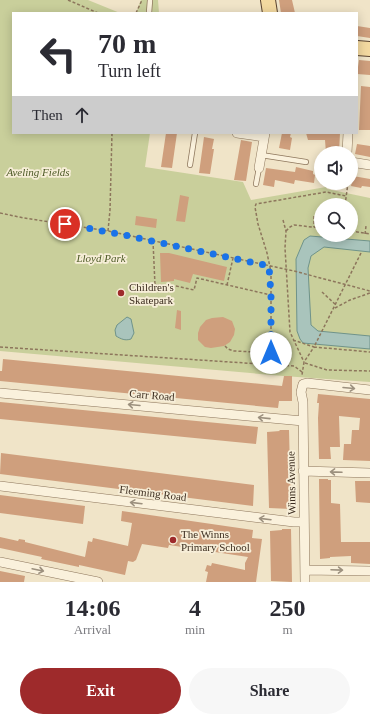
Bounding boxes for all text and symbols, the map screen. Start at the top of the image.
icon: left [32,28,84,80]
text: 70 m [98,28,156,59]
text: Turn left [98,61,161,81]
icon: ahead [71,104,93,126]
text: Then [32,107,63,123]
map controls [314,146,358,242]
button: sound [314,146,358,190]
park label: Aveling Fields [5,166,70,178]
button: search [314,198,358,242]
pin [48,207,82,241]
icon: arrive [54,213,76,235]
park label: Lloyd Park [75,252,127,264]
place label: Children's Skatepark [129,281,174,306]
marker: Children's Skatepark [116,288,126,298]
position arrow [250,332,292,374]
one-way arrow [342,384,355,392]
street label: Carr Road [129,387,176,403]
one-way arrow [128,402,141,409]
one-way arrow [258,414,271,421]
street label: Winns Avenue [284,451,298,515]
one-way arrow [330,468,343,476]
street label: Fleeming Road [119,483,188,503]
one-way arrow [130,499,143,506]
one-way arrow [259,515,272,523]
place label: The Winns Primary School [181,528,250,553]
marker: The Winns Primary School [168,535,178,545]
one-way arrow [31,566,44,574]
one-way arrow [330,567,343,574]
text: 14:06 [64,595,120,621]
text: 4 [189,595,201,621]
text: 250 [270,595,306,621]
text: Arrival [74,622,111,637]
text: min [185,622,205,637]
text: m [282,622,293,637]
button: Exit [20,668,181,714]
button: Share [189,668,350,714]

